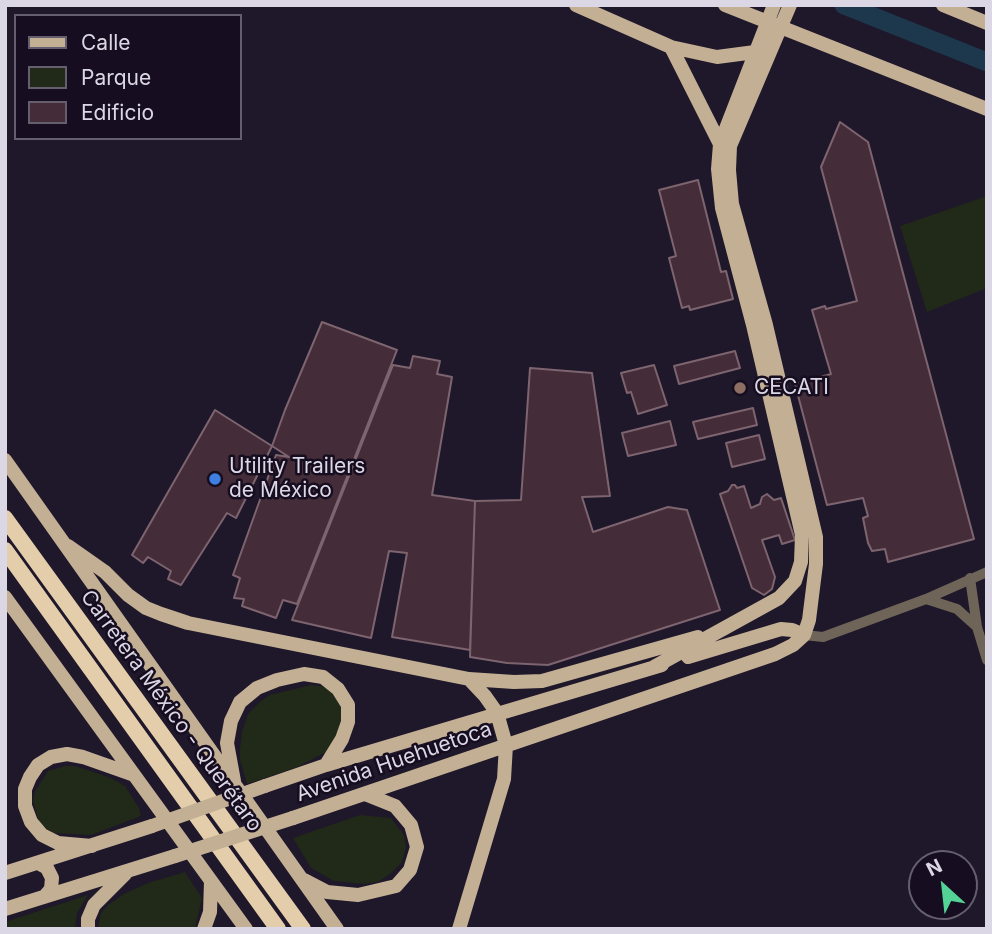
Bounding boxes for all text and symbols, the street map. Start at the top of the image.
legend [14,14,242,140]
text: Calle [81,30,131,55]
text: Parque [81,65,151,90]
text: Edificio [81,100,154,125]
place label: CECATI [754,375,829,401]
marker: CECATI [732,380,748,396]
place label: Utility Trailers de México [229,454,365,504]
marker: Utility Trailers de México [207,471,223,487]
street label: Carretera México - Querétaro [75,585,267,837]
street label: Avenida Huehuetoca [293,717,495,807]
north arrow [908,850,978,920]
text: N [922,854,946,881]

